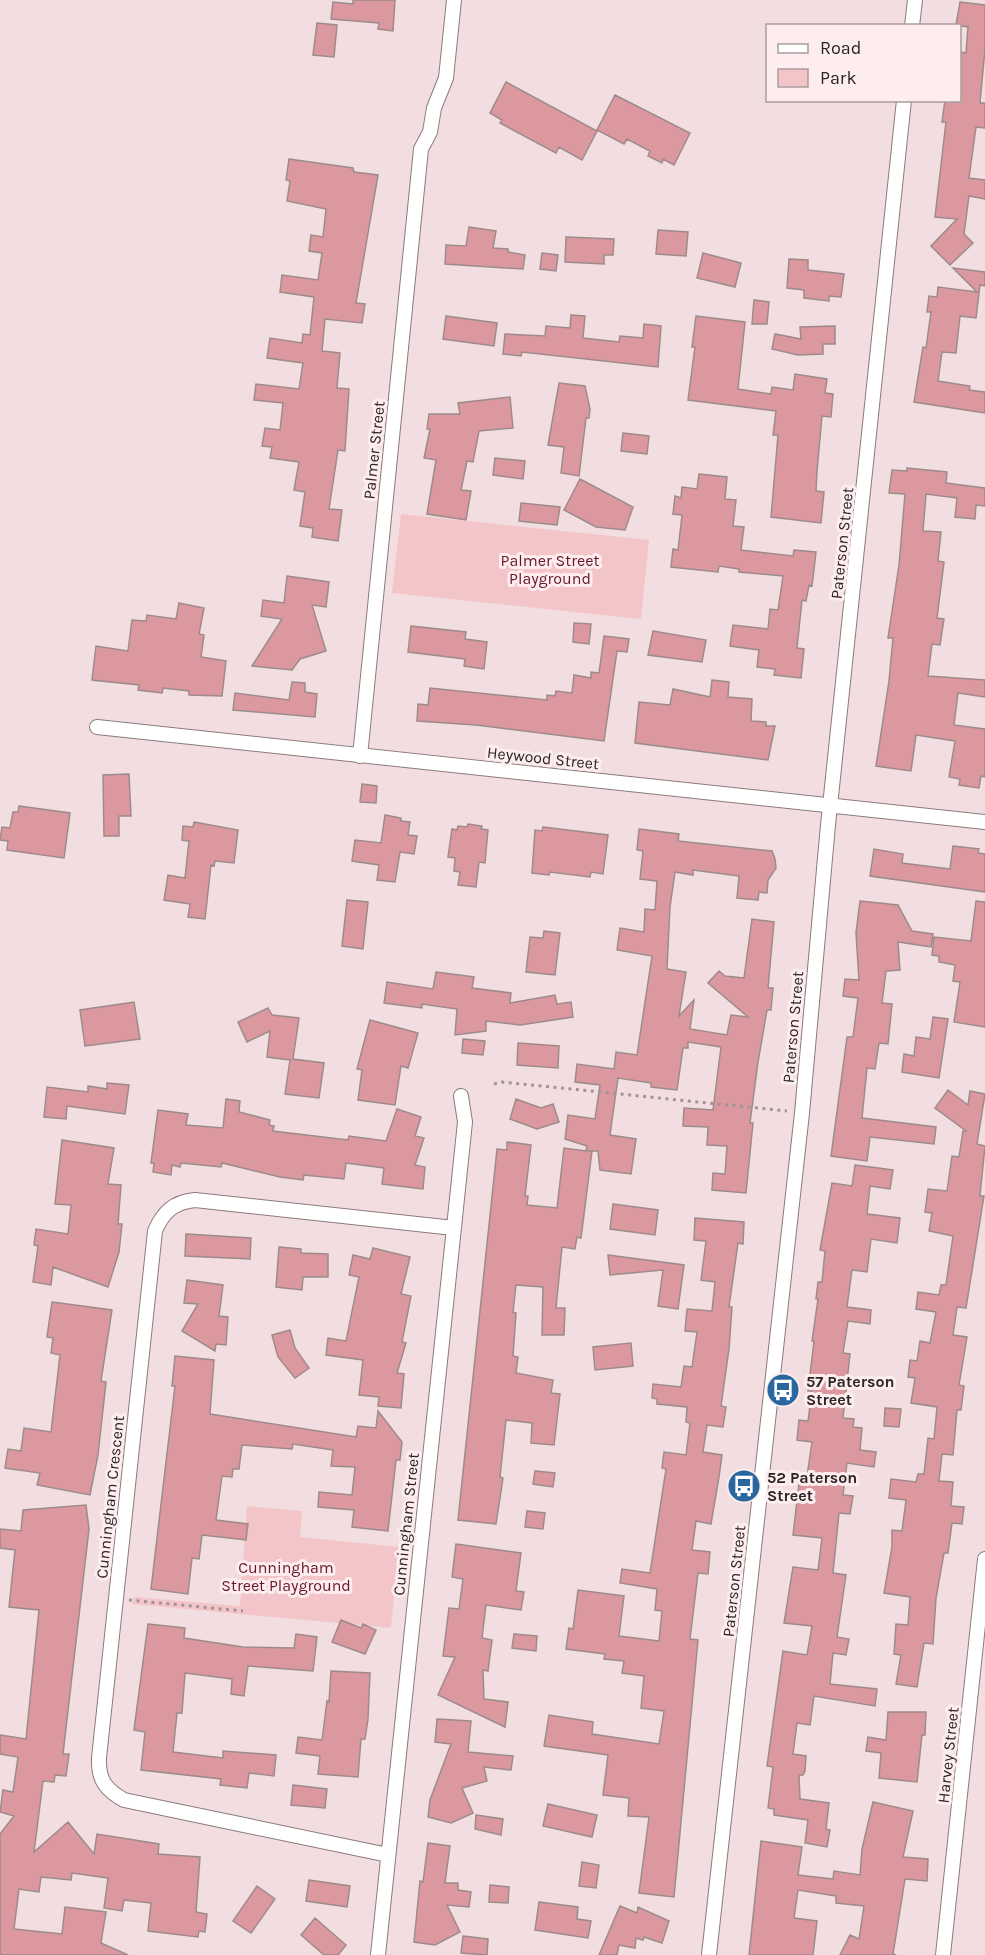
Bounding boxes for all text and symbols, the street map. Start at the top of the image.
legend [766,24,961,102]
text: Road [820,37,861,59]
text: Park [820,67,857,89]
street label: Palmer Street [359,400,389,500]
street label: Paterson Street [827,486,857,600]
park label: Palmer Street Playground [501,551,599,588]
street label: Heywood Street [486,743,600,773]
street label: Paterson Street [779,970,807,1084]
bus stop icon: 57 Paterson Street [765,1372,801,1408]
place label: 57 Paterson Street [806,1372,895,1409]
street label: Cunningham Crescent [92,1415,128,1579]
street label: Cunningham Street [389,1452,423,1596]
bus stop icon: 52 Paterson Street [726,1468,762,1504]
place label: 52 Paterson Street [767,1468,857,1505]
street label: Paterson Street [719,1524,749,1638]
park label: Cunningham Street Playground [221,1558,351,1595]
street label: Harvey Street [933,1706,963,1804]

